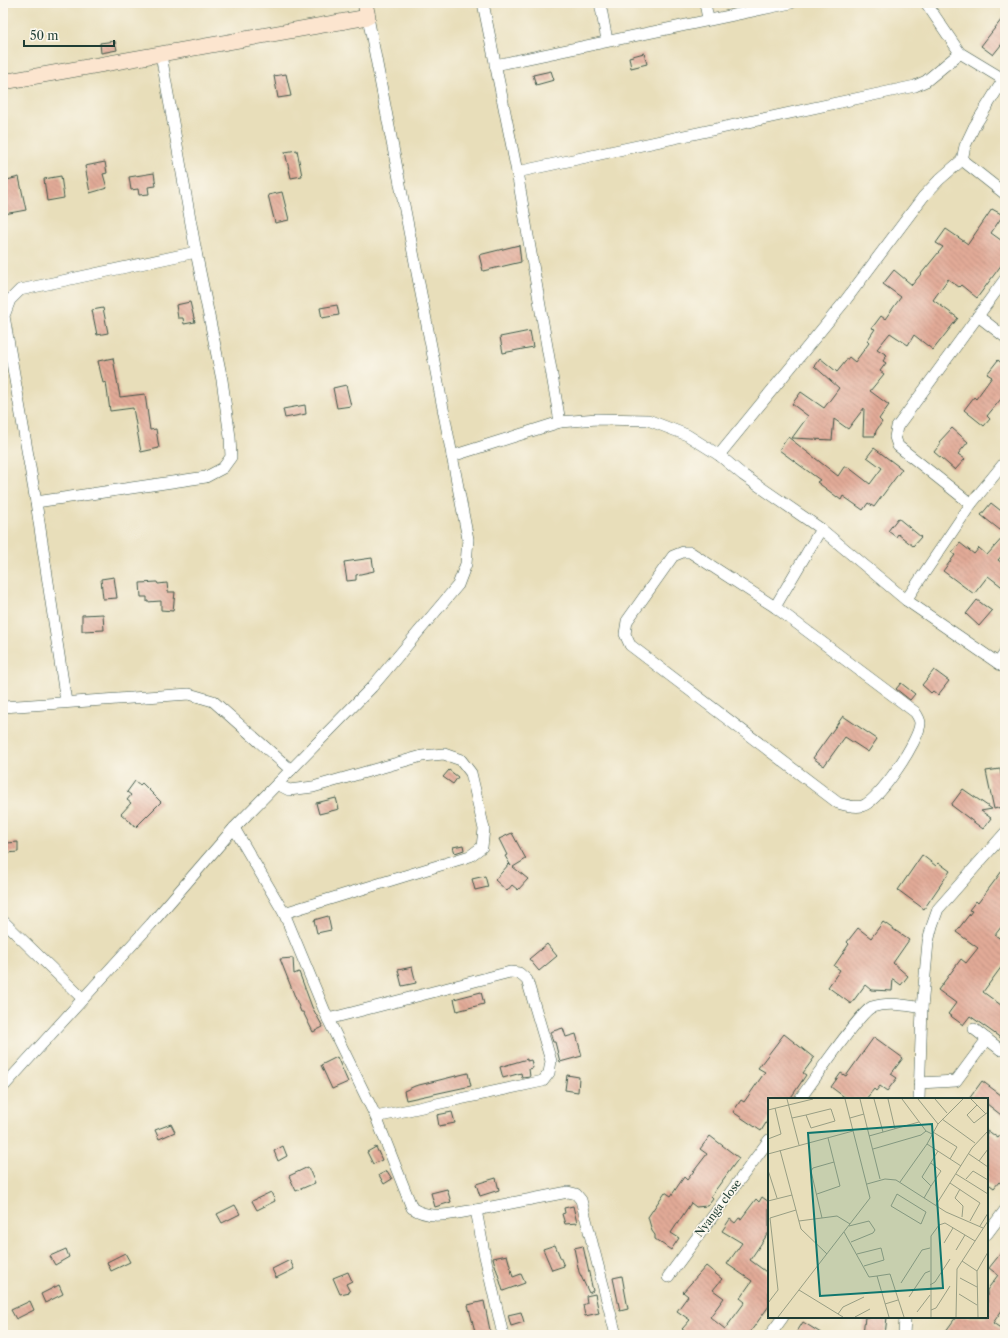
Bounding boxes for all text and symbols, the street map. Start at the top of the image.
scale bar [24,22,114,48]
text: 50 m [30,28,59,43]
inset map [768,1098,988,1318]
street label: Nyanga close [692,1176,744,1240]

